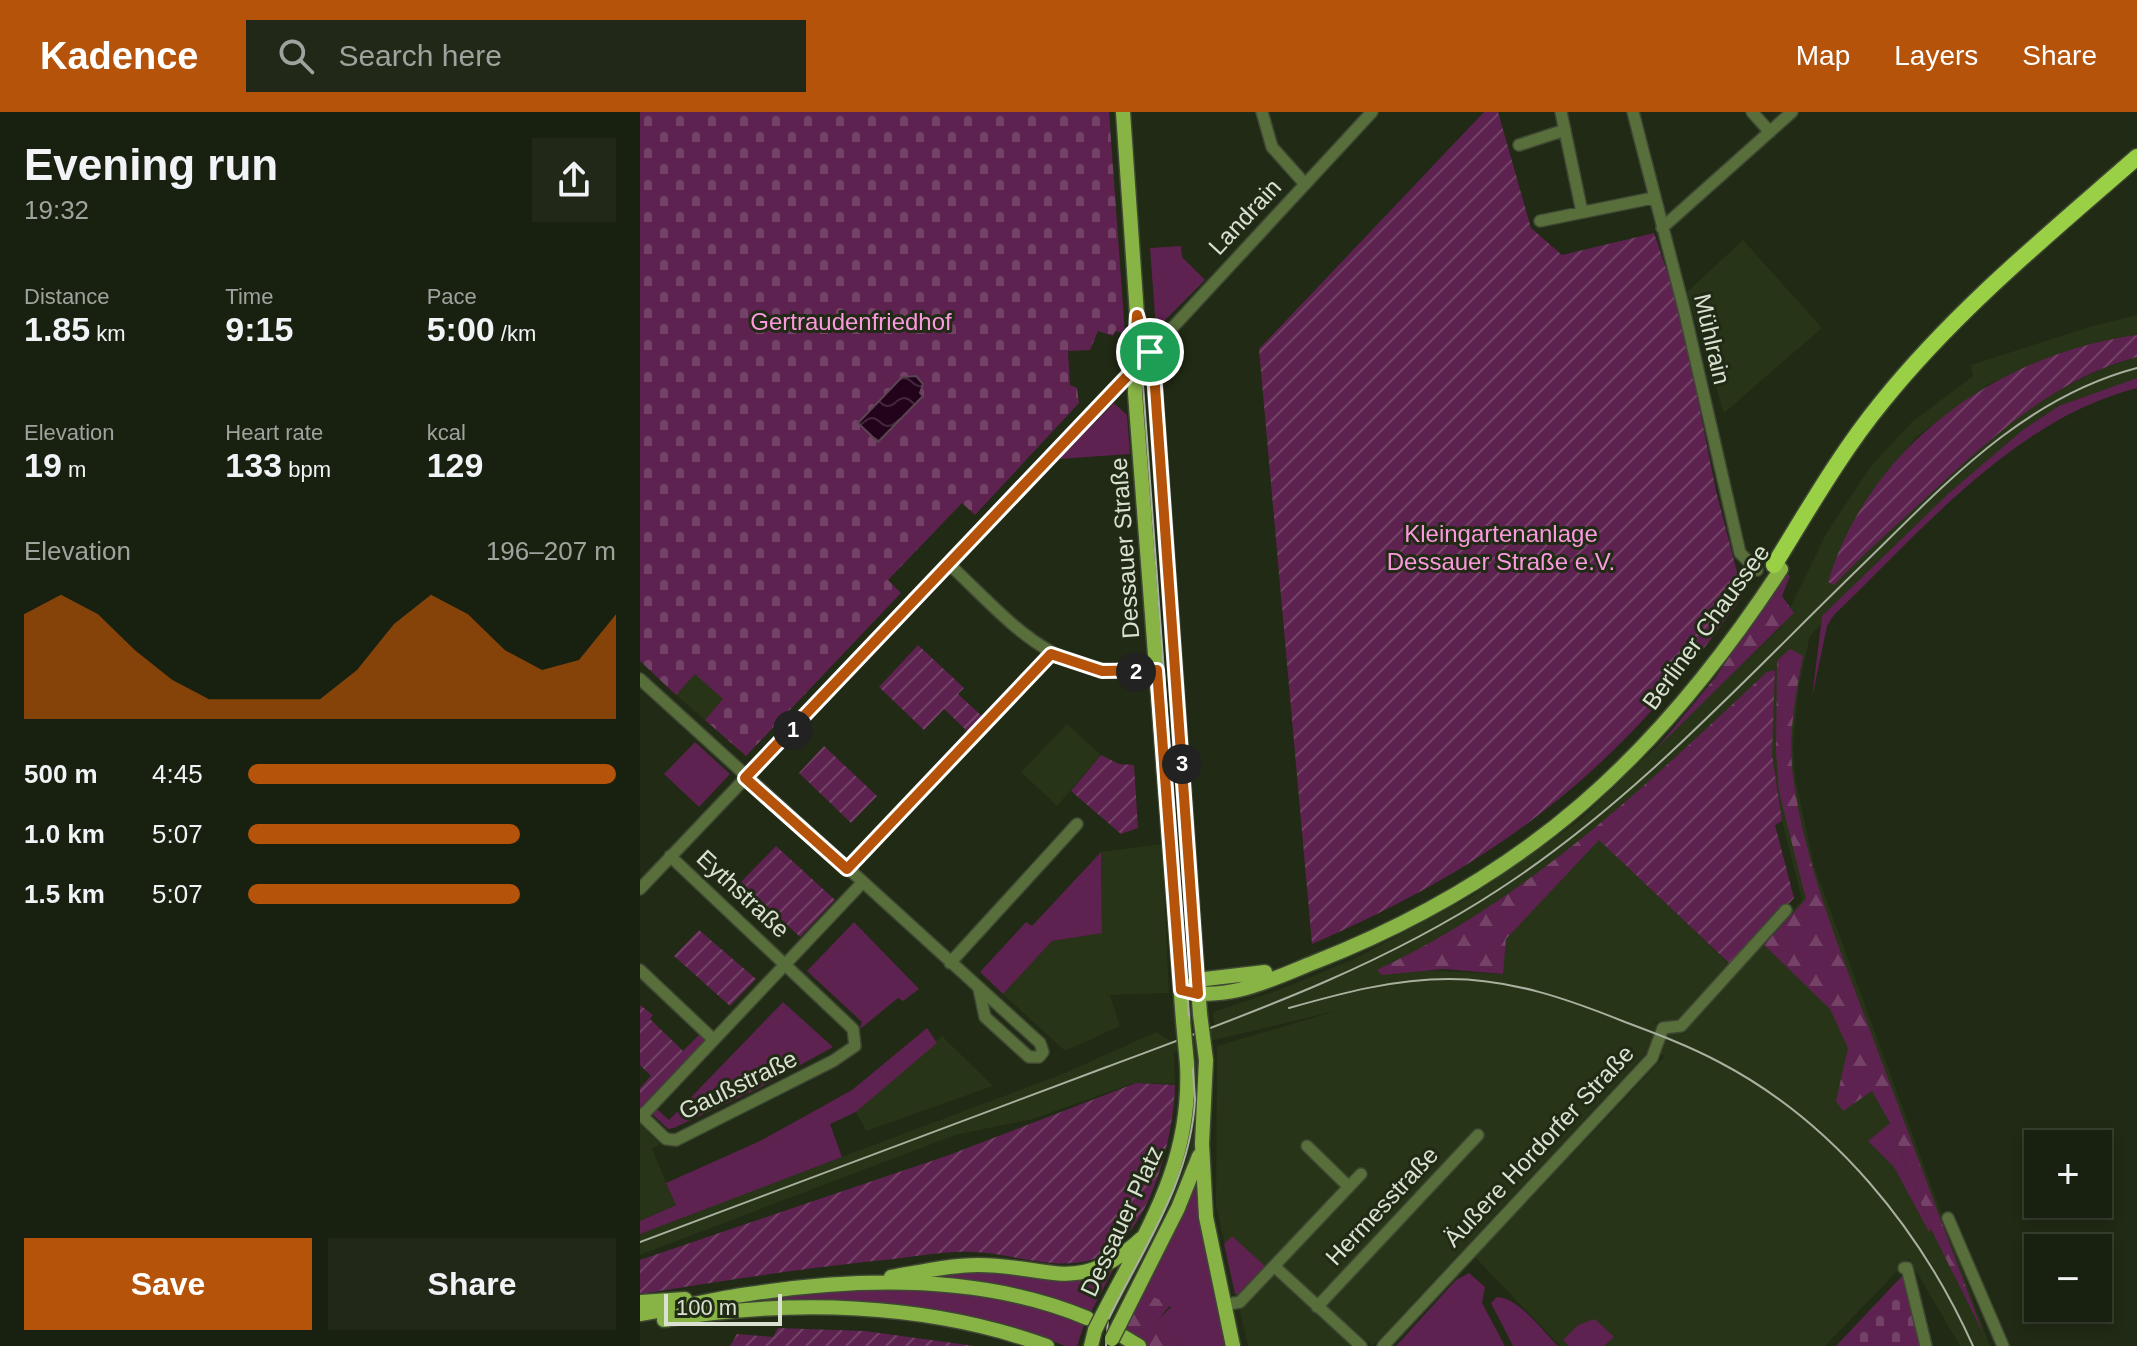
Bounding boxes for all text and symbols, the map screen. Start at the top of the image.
search box [246,20,806,92]
icon: search [274,34,318,78]
text: Kadence [40,35,198,77]
text: Search here [338,39,502,72]
text: Map [1796,40,1850,71]
text: Layers [1894,40,1978,71]
text: Share [2022,40,2097,71]
button: share [532,138,616,222]
text: Evening run [24,140,278,189]
street label: Landrain [1203,173,1286,260]
text: 19:32 [24,195,89,225]
text: Distance [24,284,110,309]
text: Time [225,284,273,309]
text: Pace [427,284,477,309]
street label: Mühlrain [1689,291,1736,387]
park label: Gertraudenfriedhof [750,308,952,335]
text: 1.85 [24,310,90,348]
text: 9:15 [225,310,293,348]
text: 5:00 [427,310,495,348]
pin [1116,318,1184,386]
text: km [90,321,126,346]
text: /km [495,321,536,346]
icon: arrive [1128,330,1172,374]
text: Elevation [24,420,115,445]
text: Heart rate [225,420,323,445]
text: kcal [427,420,466,445]
text: 19 [24,446,62,484]
text: 133 [225,446,282,484]
text: 129 [427,446,483,484]
text: m [62,457,86,482]
text: bpm [282,457,331,482]
street label: Dessauer Straße [1105,457,1144,639]
park label: Kleingartenanlage Dessauer Straße e.V. [1387,520,1615,575]
text: Elevation [24,536,131,566]
text: 196–207 m [486,536,616,566]
street label: Berliner Chaussee [1637,539,1775,715]
pin: 2 [1116,652,1156,692]
text: 2 [1130,659,1142,684]
pin: 1 [773,710,813,750]
text: 1 [787,717,799,742]
pin: 3 [1162,744,1202,784]
text: 3 [1176,751,1188,776]
text: 500 m [24,759,98,789]
text: 4:45 [152,759,203,789]
text: 1.0 km [24,819,105,849]
text: 5:07 [152,819,203,849]
street label: Eythstraße [692,844,795,943]
text: 1.5 km [24,879,105,909]
text: 5:07 [152,879,203,909]
street label: Äußere Hordorfer Straße [1438,1039,1639,1252]
street label: Gaußstraße [674,1044,801,1125]
map controls [2024,1130,2112,1322]
button: + [2024,1130,2112,1218]
street label: Dessauer Platz [1075,1141,1168,1300]
street label: Hermesstraße [1320,1141,1443,1270]
button: − [2024,1234,2112,1322]
button: Save [24,1238,312,1330]
button: Share [328,1238,616,1330]
scale bar [664,1290,782,1326]
text: 100 m [676,1295,737,1320]

